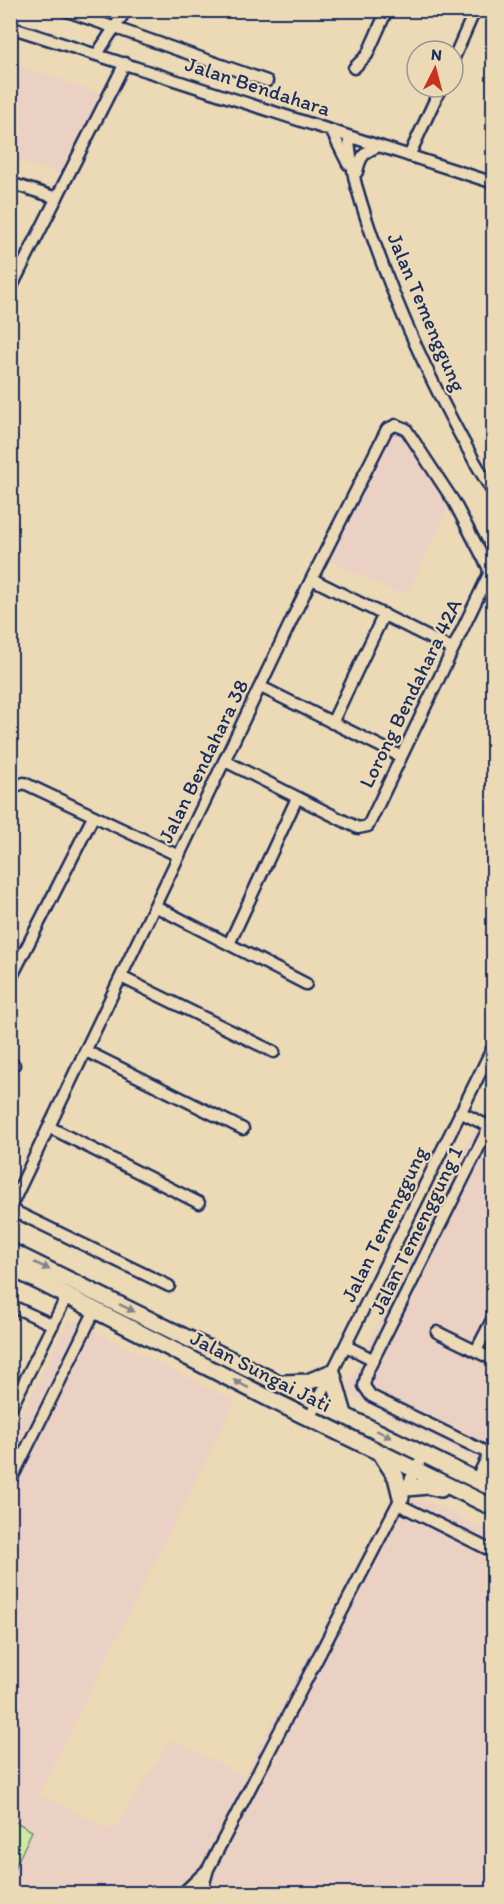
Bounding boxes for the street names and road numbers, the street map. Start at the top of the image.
street label: Jalan Bendahara [182,51,334,121]
street label: Jalan Temenggung [382,229,472,395]
street label: Lorong Bendahara 42A [353,594,467,792]
street label: Jalan Bendahara 38 [153,675,253,847]
street label: Jalan Temenggung 1 [364,1141,468,1318]
street label: Jalan Temenggung [336,1142,433,1306]
street label: Jalan Sungai Jati [186,1325,336,1417]

